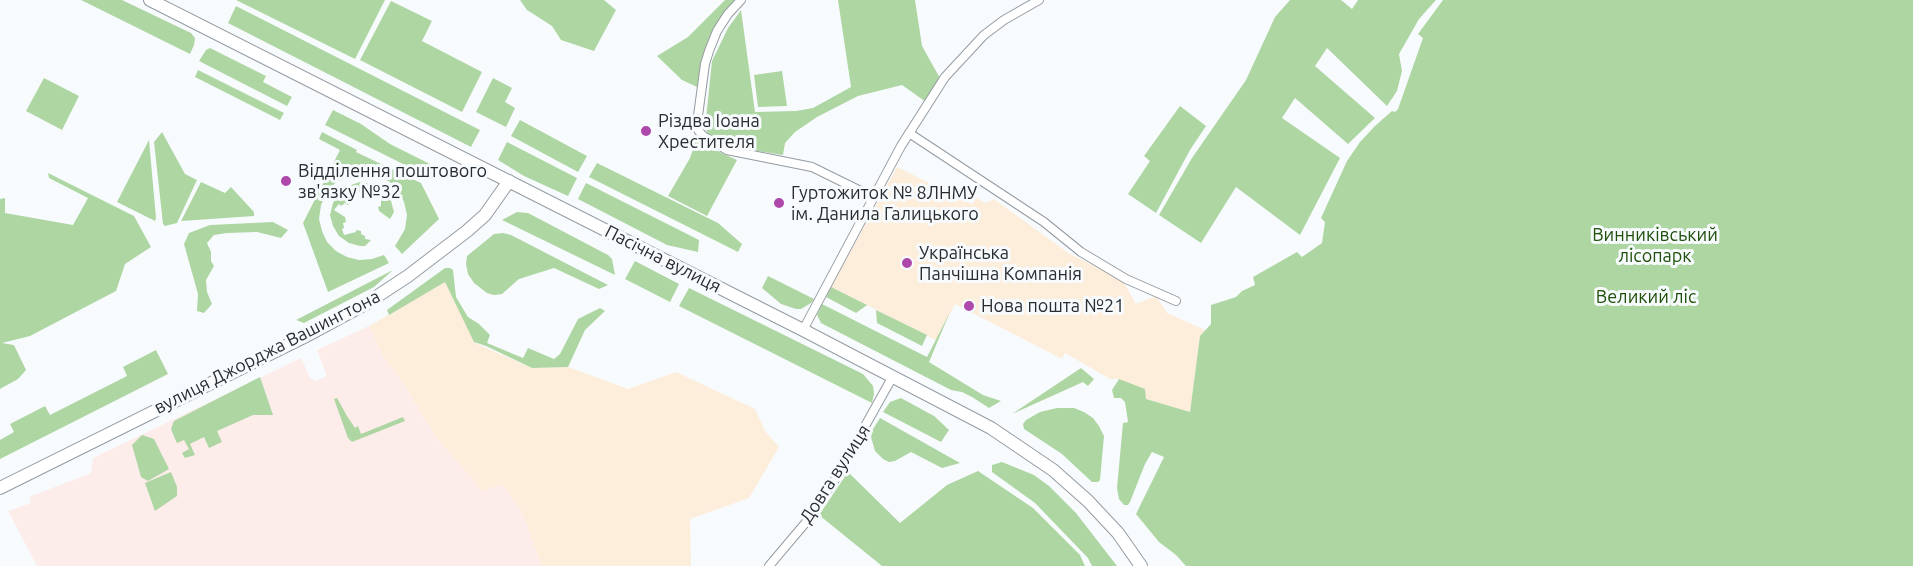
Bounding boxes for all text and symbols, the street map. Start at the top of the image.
place label: Різдва Іоана Хрестителя [658,110,760,152]
marker: Різдва Іоана Хрестителя [639,124,653,138]
place label: Відділення поштового зв'язку №32 [298,160,487,202]
marker: Відділення поштового зв'язку №32 [279,174,293,188]
place label: Гуртожиток № 8ЛНМУ ім. Данила Галицького [791,182,979,224]
marker: Гуртожиток № 8ЛНМУ ім. Данила Галицького [772,196,786,210]
street label: Пасічна вулиця [601,220,725,298]
park label: Винниківський лісопарк [1592,224,1718,266]
place label: Українська Панчішна Компанія [919,242,1082,284]
marker: Українська Панчішна Компанія [900,256,914,270]
street label: вулиця Джорджа Вашингтона [150,285,384,419]
park label: Великий ліс [1596,286,1696,308]
place label: Нова пошта №21 [981,295,1124,317]
marker: Нова пошта №21 [962,299,976,313]
street label: Довга вулиця [795,421,875,527]

